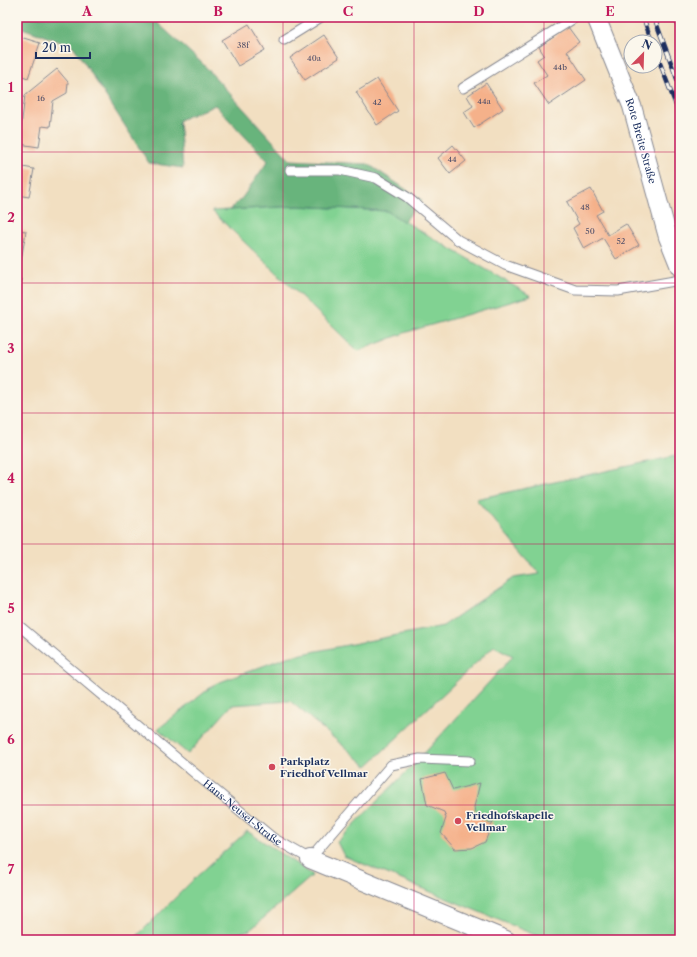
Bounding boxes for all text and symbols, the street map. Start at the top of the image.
text: A [81,3,93,19]
text: B [213,3,223,19]
text: C [343,3,353,19]
text: D [473,3,485,19]
text: E [605,3,615,19]
scale bar [36,34,90,60]
north arrow [623,34,663,74]
text: N [640,36,654,53]
text: 20 m [42,40,71,55]
house number: 38f [237,40,250,50]
house number: 40a [307,53,322,63]
house number: 44b [553,62,567,72]
text: 1 [8,79,14,95]
house number: 16 [37,93,45,103]
house number: 44a [477,96,492,106]
street label: Rote Breite Straße [622,96,659,186]
house number: 42 [372,97,382,107]
house number: 44 [447,154,457,164]
house number: 48 [580,202,590,212]
text: 2 [7,209,15,225]
house number: 50 [585,226,595,236]
house number: 52 [617,236,626,246]
text: 3 [7,340,15,356]
text: 4 [7,470,15,486]
text: 5 [7,600,15,616]
text: 6 [7,731,15,747]
place label: Parkplatz Friedhof Vellmar [280,755,368,780]
marker: Parkplatz Friedhof Vellmar [267,762,277,772]
street label: Hans-Neusel-Straße [200,777,284,849]
place label: Friedhofskapelle Vellmar [465,809,554,834]
marker: Friedhofskapelle Vellmar [453,816,463,826]
text: 7 [8,861,15,877]

